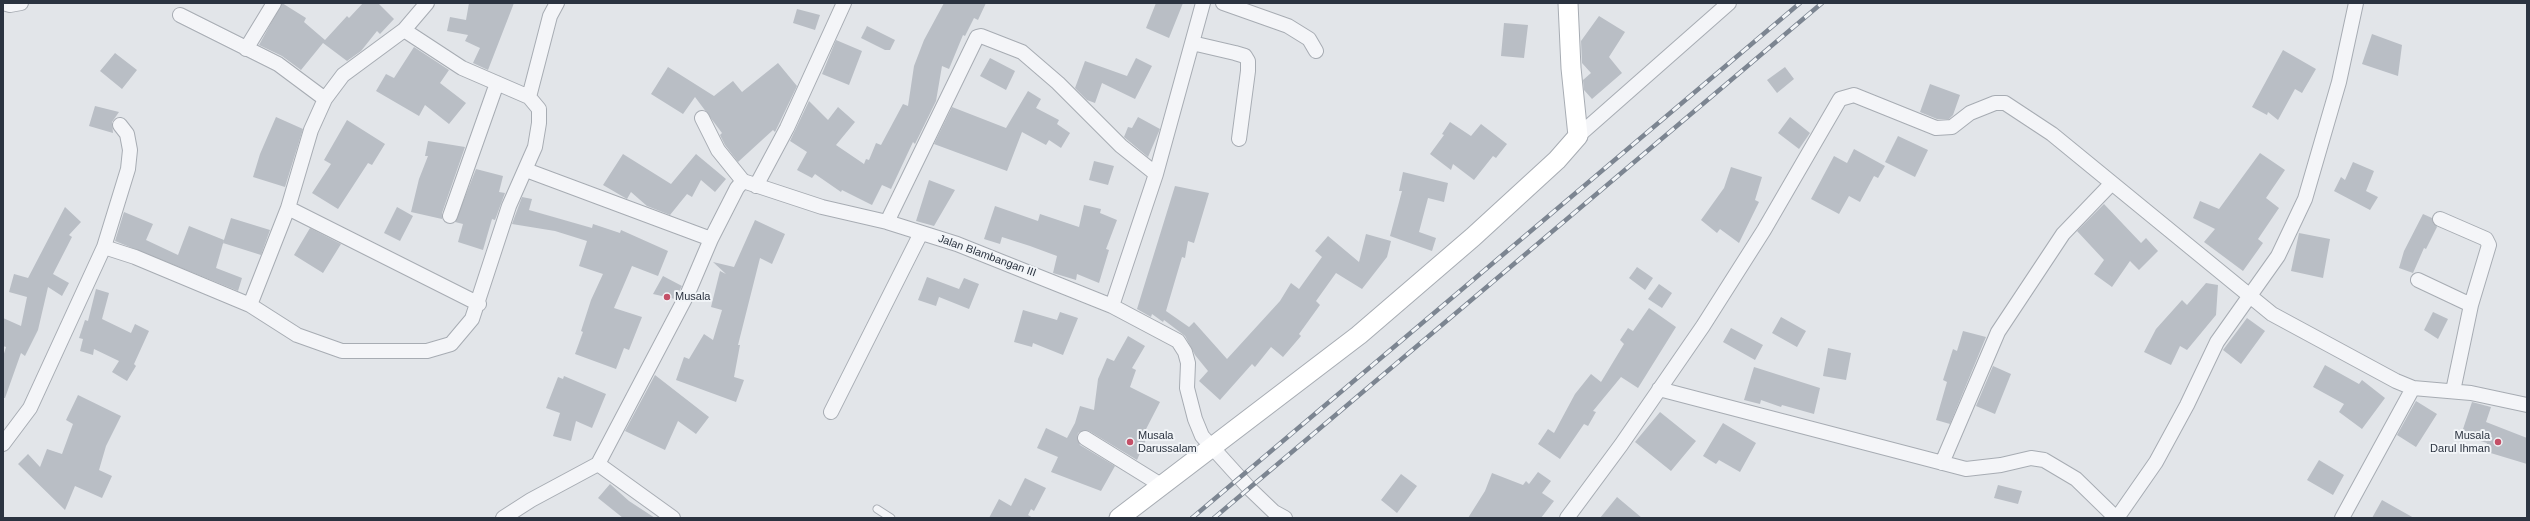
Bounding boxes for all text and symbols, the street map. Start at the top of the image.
street label: Jalan Blambangan III [936,232,1038,280]
place label: Musala [675,290,710,304]
marker: Musala [662,292,672,302]
place label: Musala Darussalam [1138,429,1197,455]
place label: Musala Darul Ihman [2430,429,2490,455]
marker: Musala Darussalam [1125,437,1135,447]
marker: Musala Darul Ihman [2493,437,2503,447]

